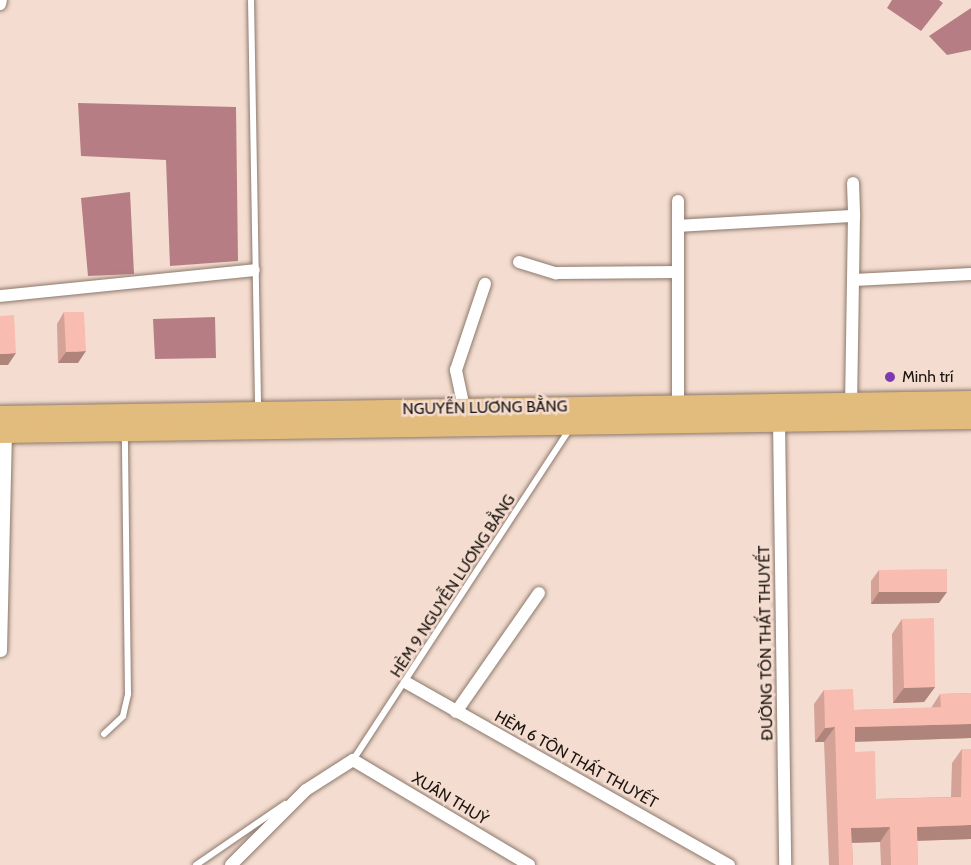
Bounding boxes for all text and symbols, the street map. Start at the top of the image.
place label: Minh trí [902,367,953,387]
marker: Minh trí [883,370,897,384]
street label: NGUYỄN LƯƠNG BẰNG [402,397,568,419]
street label: HẺM 9 NGUYỄN LƯƠNG BẰNG [387,491,519,681]
street label: ĐƯỜNG TÔN THẤT THUYẾT [755,545,777,741]
street label: HẺM 6 TÔN THẤT THUYẾT [491,707,661,813]
street label: XUÂN THUỶ [408,769,492,829]

